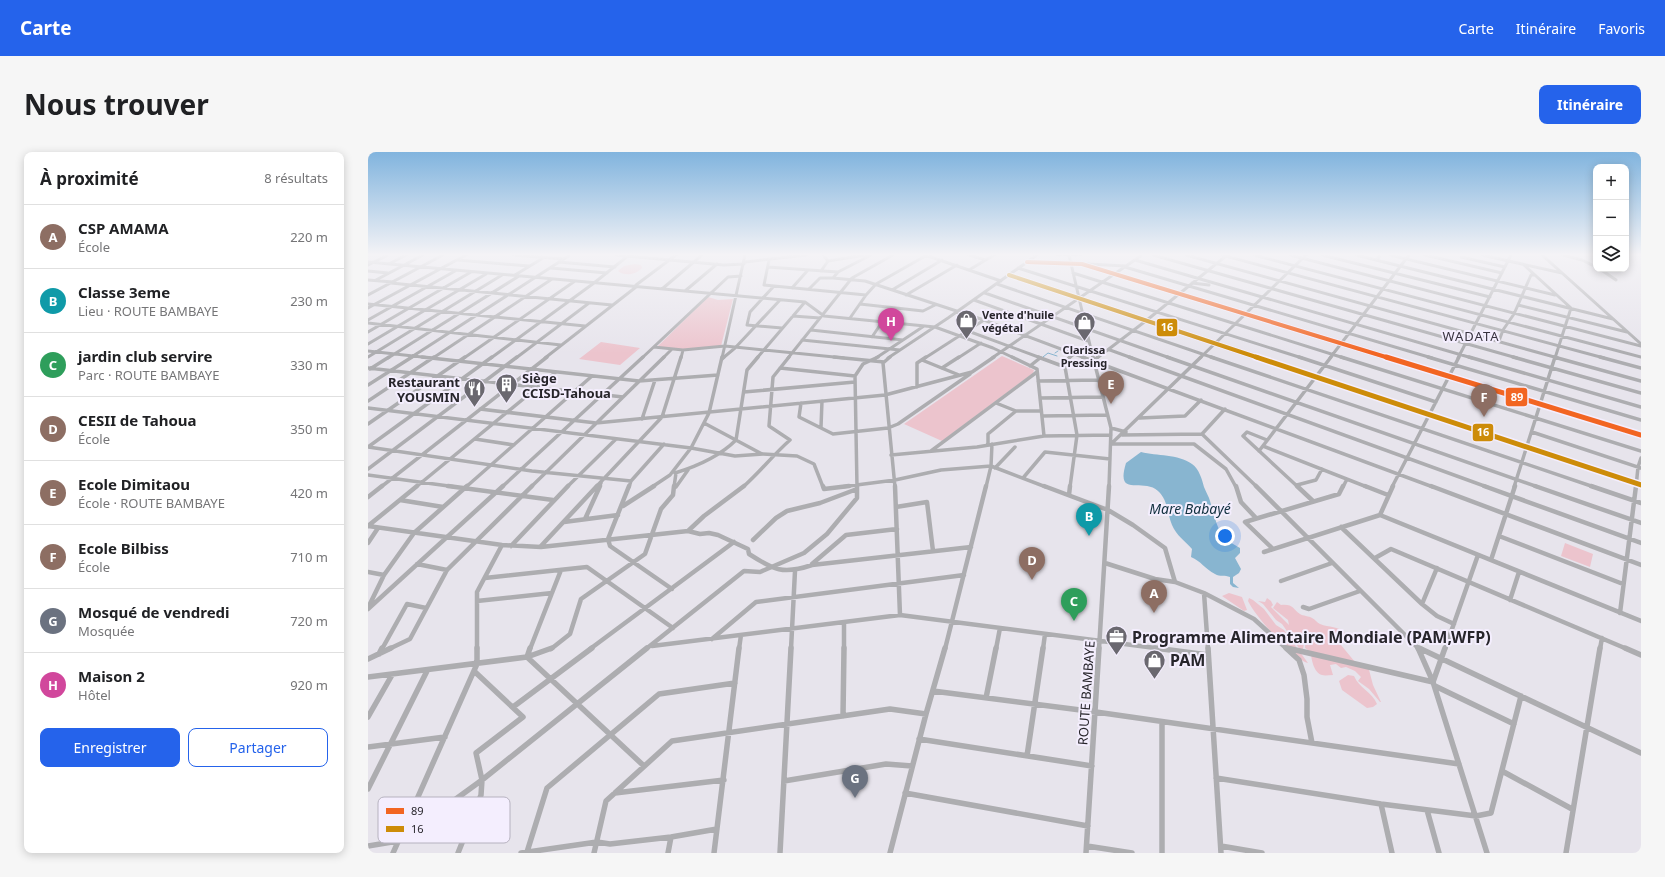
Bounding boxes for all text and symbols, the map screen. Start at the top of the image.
text: Carte [20,15,72,41]
text: Carte [1458,19,1494,38]
text: Itinéraire [1516,19,1576,38]
text: Favoris [1598,19,1645,38]
text: Nous trouver [24,85,209,123]
button: Itinéraire [1539,85,1641,124]
map controls [1593,164,1629,272]
button: + [1593,164,1629,200]
text: À proximité [40,167,139,190]
text: 8 résultats [264,169,328,187]
button: − [1593,200,1629,236]
text: CSP AMAMA [78,218,169,238]
text: A [49,228,58,246]
text: 220 m [290,228,328,246]
button: layers [1593,236,1629,272]
text: École [78,238,110,256]
text: Classe 3eme [78,282,170,302]
text: B [49,292,57,310]
text: 230 m [290,292,328,310]
text: Lieu · ROUTE BAMBAYE [78,302,218,320]
shop icon: Vente d'huile végétal [954,307,980,340]
place label: Vente d'huile végétal [982,307,1055,335]
pin: H [878,308,904,341]
shop icon: Clarissa Pressing [1071,310,1097,343]
line badge: 16 [1156,318,1178,337]
text: 16 [1161,319,1173,334]
district label: WADATA [1442,327,1500,345]
place label: Clarissa Pressing [1061,342,1107,370]
text: jardin club servire [78,346,212,366]
text: C [49,356,57,374]
text: 330 m [290,356,328,374]
text: Parc · ROUTE BAMBAYE [78,366,219,384]
place label: Siège CCISD-Tahoua [522,369,611,402]
pin: E [1098,371,1124,404]
building icon: Siège CCISD-Tahoua [493,372,519,405]
place label: Restaurant YOUSMIN [388,373,460,406]
restaurant icon: Restaurant YOUSMIN [462,376,488,409]
pin: F [1471,384,1497,417]
line badge: 89 [1505,387,1528,407]
text: 89 [1511,389,1523,404]
text: CESII de Tahoua [78,410,197,430]
text: D [48,420,58,438]
text: 350 m [290,420,328,438]
line badge: 16 [1472,423,1494,442]
text: 16 [1477,424,1489,439]
text: École [78,430,110,448]
text: Ecole Dimitaou [78,474,190,494]
text: E [49,484,57,502]
text: 420 m [290,484,328,502]
text: École · ROUTE BAMBAYE [78,494,225,512]
water label: Mare Babayé [1149,499,1231,518]
pin: B [1076,503,1102,536]
your location [1215,526,1235,546]
text: Ecole Bilbiss [78,538,169,558]
pin: D [1019,547,1045,580]
text: F [49,548,57,566]
text: 710 m [290,548,328,566]
text: École [78,558,110,576]
pin: A [1141,580,1167,613]
pin: C [1061,588,1087,621]
text: Mosqué de vendredi [78,602,230,622]
text: G [48,612,58,630]
text: 720 m [290,612,328,630]
text: Mosquée [78,622,135,640]
office icon: Programme Alimentaire Mondiale (PAM,WFP) [1104,624,1130,657]
place label: Programme Alimentaire Mondiale (PAM,WFP) [1132,626,1491,648]
street label: ROUTE BAMBAYE [1073,640,1099,746]
shop icon: PAM [1142,647,1168,680]
place label: PAM [1170,649,1205,671]
text: Maison 2 [78,666,145,686]
text: H [48,676,58,694]
text: 920 m [290,676,328,694]
text: Hôtel [78,686,111,704]
button: Enregistrer [40,728,180,767]
button: Partager [188,728,328,767]
pin: G [842,765,868,798]
legend [378,797,510,843]
text: 89 [411,803,424,818]
text: 16 [411,821,424,836]

